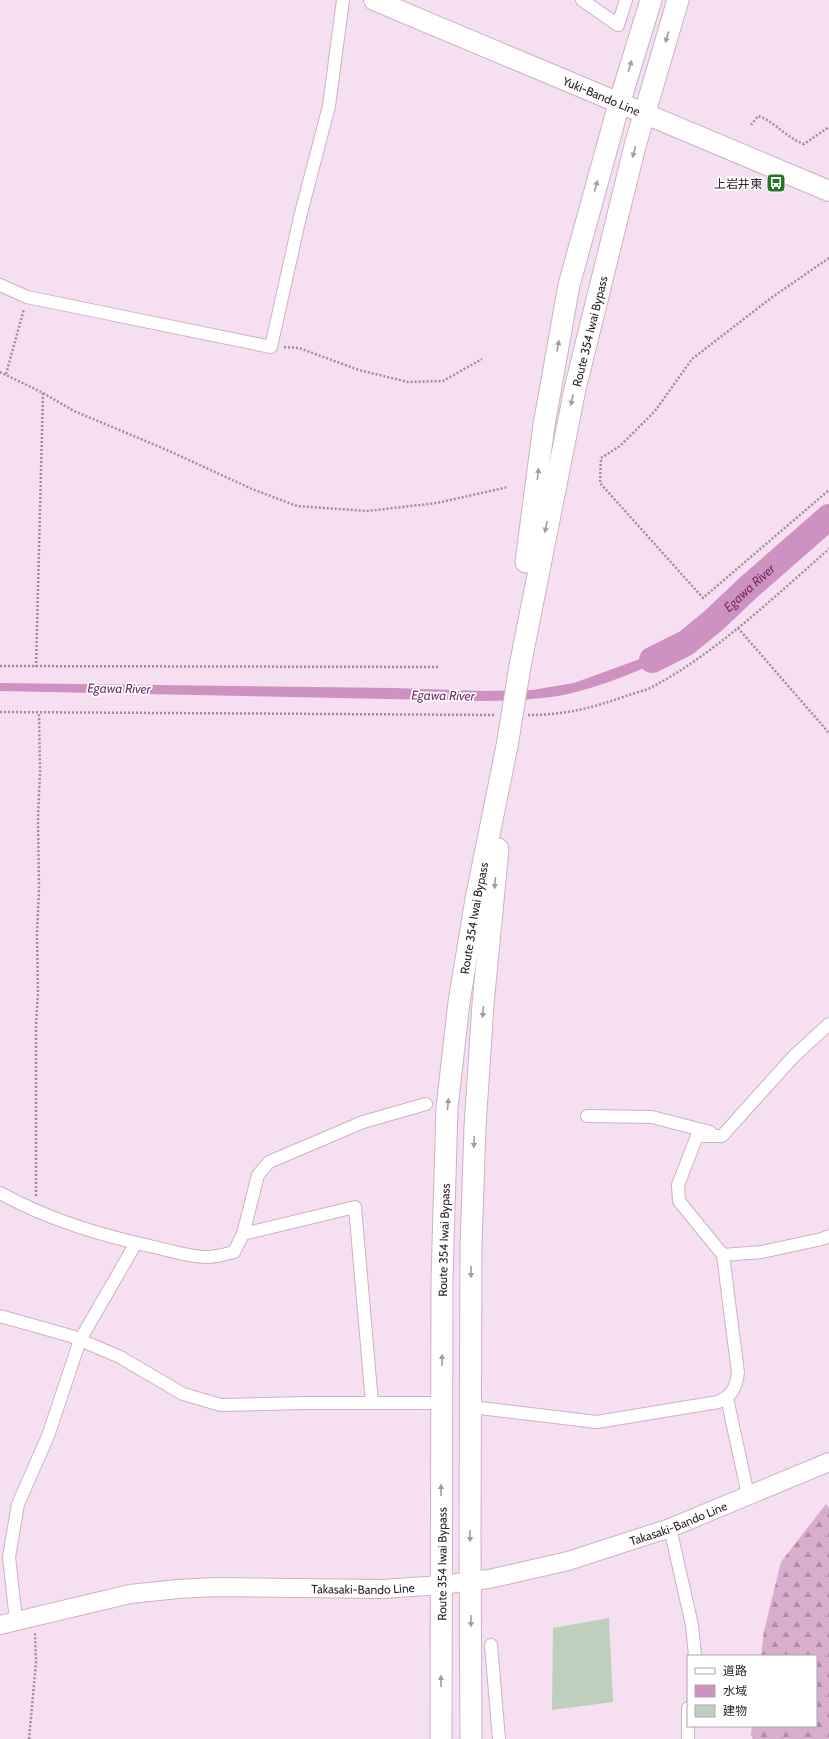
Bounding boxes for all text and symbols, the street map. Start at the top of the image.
one-way arrow [664,32,670,44]
one-way arrow [627,60,633,72]
street label: Yuki-Bando Line [560,72,643,118]
one-way arrow [630,145,636,158]
bus stop icon: 上岩井東 [765,172,787,194]
place label: 上岩井東 [714,176,762,191]
one-way arrow [593,180,599,192]
street label: Route 354 Iwai Bypass [568,274,610,388]
one-way arrow [555,340,561,352]
one-way arrow [569,394,575,406]
one-way arrow [534,468,541,480]
one-way arrow [543,521,549,534]
water label: Egawa River [720,560,779,615]
water label: Egawa River [87,679,152,697]
water label: Egawa River [411,686,476,704]
street label: Route 354 Iwai Bypass [456,861,491,975]
one-way arrow [491,877,498,889]
one-way arrow [479,1006,486,1018]
one-way arrow [444,1098,451,1110]
one-way arrow [471,1136,478,1148]
street label: Route 354 Iwai Bypass [434,1183,452,1297]
one-way arrow [468,1266,474,1279]
one-way arrow [439,1353,445,1366]
one-way arrow [438,1483,444,1496]
street label: Takasaki-Bando Line [627,1498,729,1548]
street label: Route 354 Iwai Bypass [434,1507,449,1621]
one-way arrow [467,1530,473,1543]
street label: Takasaki-Bando Line [311,1579,415,1597]
one-way arrow [468,1615,474,1628]
legend [687,1655,817,1727]
text: 道路 [723,1663,747,1678]
one-way arrow [438,1674,444,1687]
text: 水域 [723,1683,747,1698]
text: 建物 [723,1703,747,1718]

